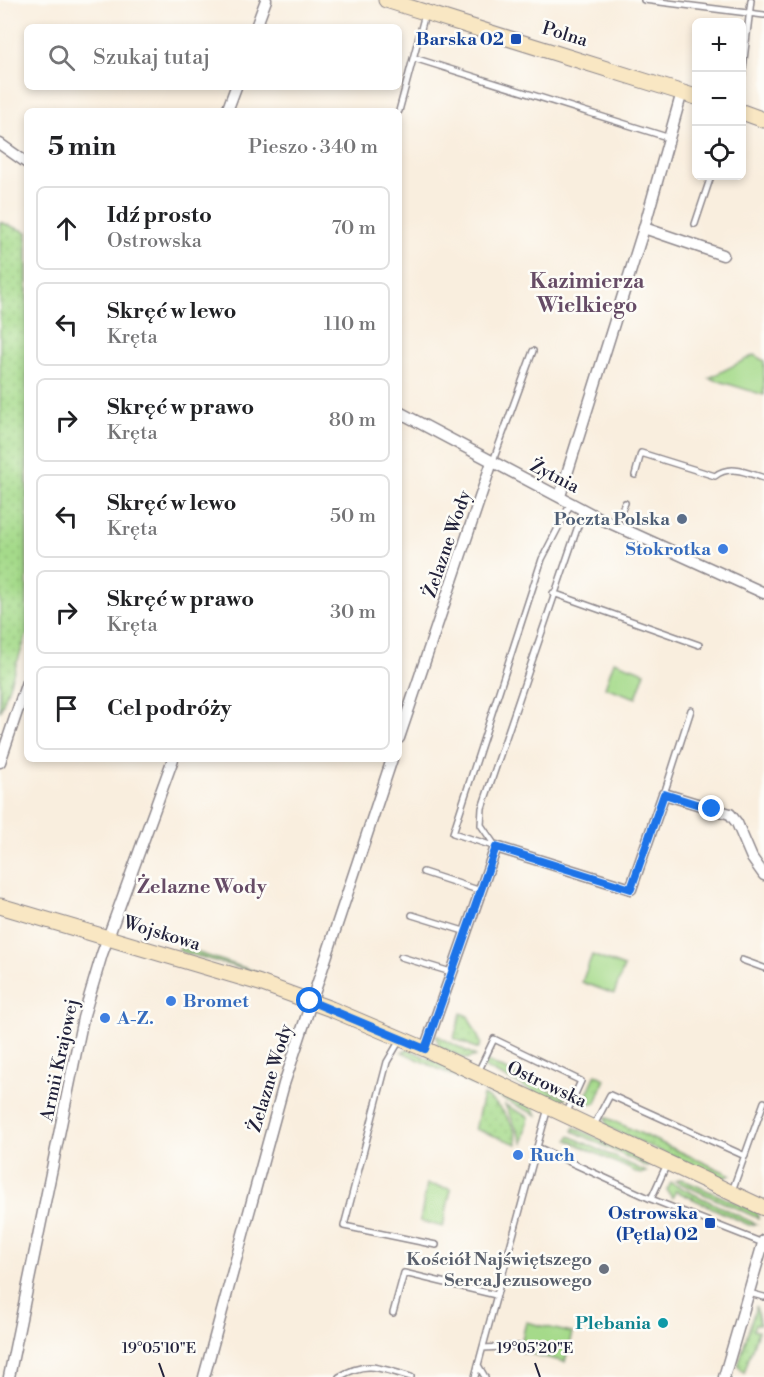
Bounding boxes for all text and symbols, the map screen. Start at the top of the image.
street label: Polna [539,17,591,53]
map controls [692,18,746,180]
button: + [692,18,746,72]
search box [24,24,402,90]
place label: Barska 02 [416,28,504,51]
marker: Barska 02 [509,32,523,46]
icon: search [45,41,78,74]
text: Szukaj tutaj [93,44,210,71]
button: − [692,72,746,126]
button: locate [692,126,746,180]
text: 5 min [48,131,116,163]
text: Pieszo · 340 m [248,135,378,160]
text: Idź prosto [107,202,212,229]
icon: ahead [50,212,83,245]
text: 70 m [332,216,376,241]
text: Ostrowska [107,229,202,254]
district label: Kazimierza Wielkiego [530,269,645,319]
text: Skręć w lewo [107,298,236,325]
icon: left [50,308,83,341]
text: 110 m [324,312,376,337]
text: Kręta [107,325,158,350]
text: Skręć w prawo [107,394,254,421]
icon: right [50,404,83,437]
text: 80 m [329,408,376,433]
text: Kręta [107,421,158,446]
street label: Żytnia [526,454,584,499]
street label: Żelazne Wody [418,487,477,601]
text: Skręć w lewo [107,490,236,517]
icon: left [50,500,83,533]
text: 50 m [330,504,376,529]
place label: Poczta Polska [554,508,670,531]
marker: Poczta Polska [675,512,689,526]
text: Kręta [107,517,158,542]
place label: Stokrotka [625,538,711,561]
marker: Stokrotka [716,542,730,556]
text: Skręć w prawo [107,586,254,613]
icon: right [50,596,83,629]
text: 30 m [330,600,376,625]
text: Kręta [107,613,158,638]
icon: arrive [50,692,83,725]
text: Cel podróży [107,695,231,722]
route end [698,795,724,821]
district label: Żelazne Wody [137,873,268,900]
street label: Wojskowa [119,911,204,956]
route start [296,987,322,1013]
place label: Bromet [183,990,249,1013]
marker: Bromet [164,994,178,1008]
street label: Armii Krajowej [35,997,84,1124]
place label: A-Z. [116,1007,154,1030]
marker: A-Z. [98,1011,112,1025]
street label: Żelazne Wody [243,1021,298,1135]
street label: Ostrowska [503,1056,591,1113]
place label: Ruch [530,1144,575,1167]
marker: Ruch [511,1148,525,1162]
place label: Ostrowska (Pętla) 02 [608,1202,698,1246]
marker: Ostrowska (Pętla) 02 [703,1216,717,1230]
place label: Kościół Najświętszego Serca Jezusowego [406,1248,592,1292]
marker: Kościół Najświętszego Serca Jezusowego [597,1262,611,1276]
place label: Plebania [575,1312,651,1335]
marker: Plebania [656,1316,670,1330]
text: 19°05'10"E [122,1339,196,1358]
text: 19°05'20"E [497,1339,573,1358]

